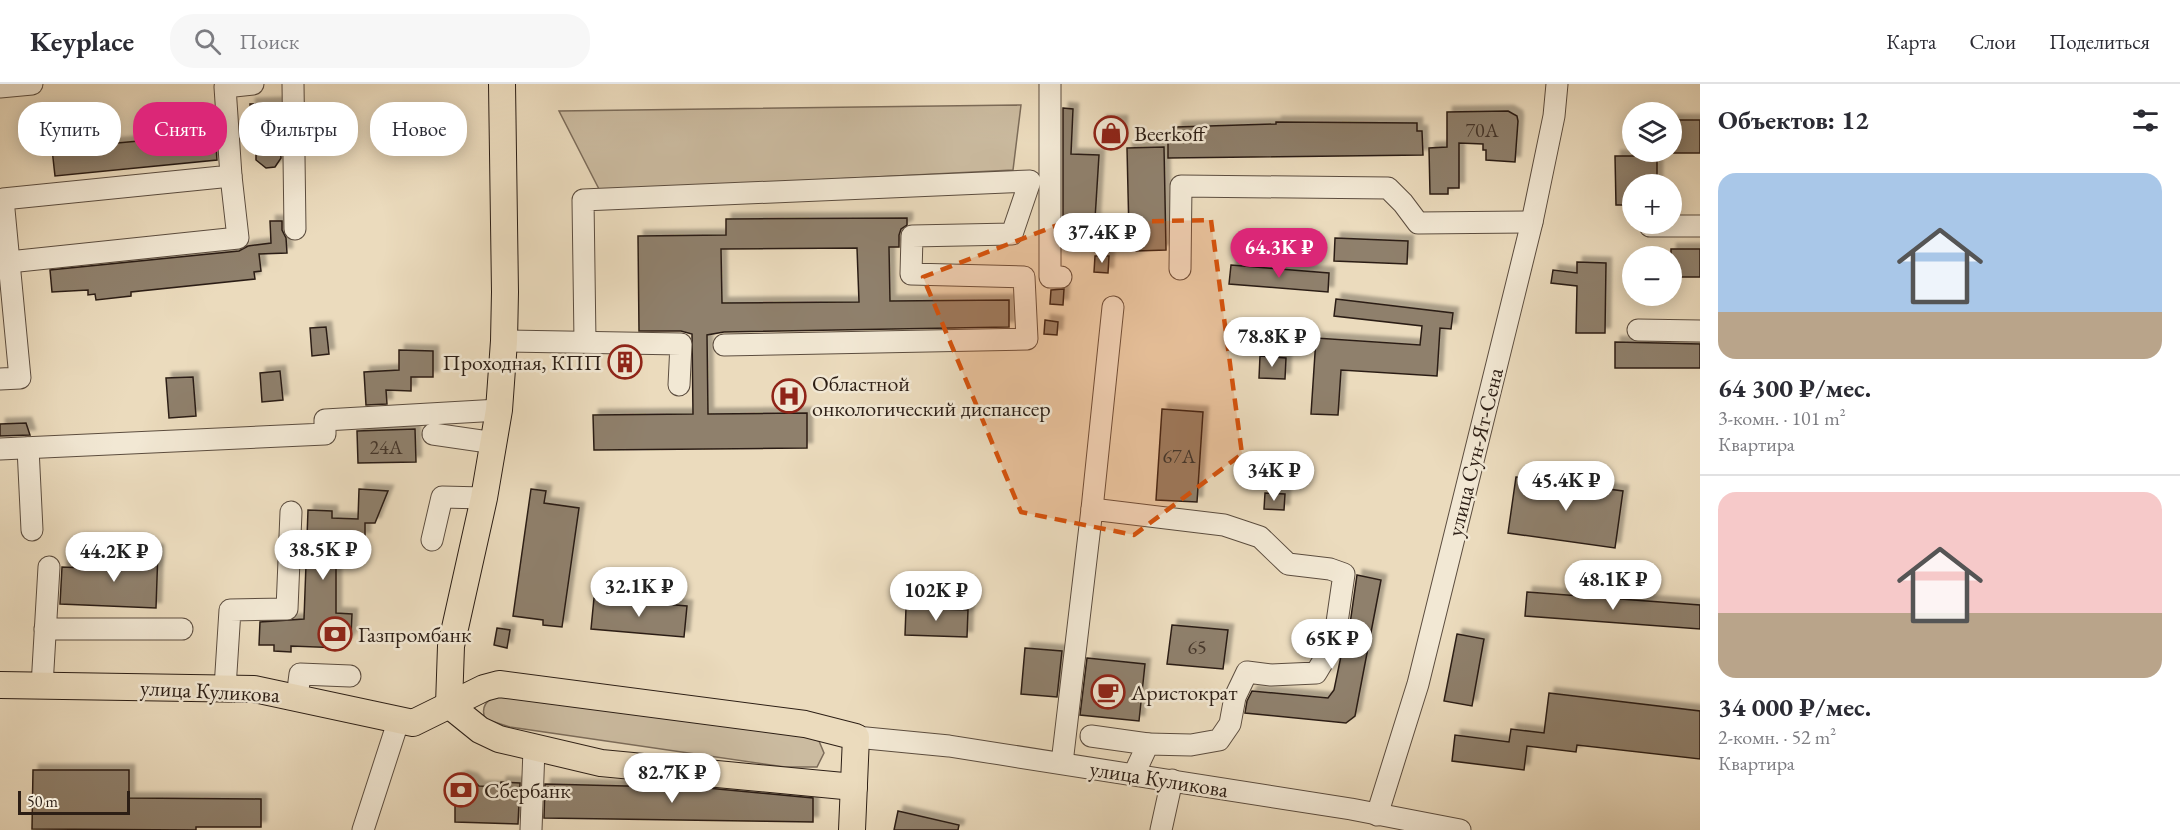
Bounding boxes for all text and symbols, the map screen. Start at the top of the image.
search box [170,14,590,68]
text: Keyplace [30,23,134,59]
icon: search [191,25,224,58]
text: Поиск [239,27,299,56]
text: Карта [1886,28,1936,55]
text: Слои [1969,28,2016,55]
text: Поделиться [2049,28,2150,55]
chip: Купить [18,102,121,156]
chip: Снять [133,102,227,156]
chip: Фильтры [239,102,358,156]
chip: Новое [370,102,467,156]
map controls [1622,102,1682,306]
button: layers [1622,102,1682,162]
text: Объектов: 12 [1718,103,1869,137]
icon: filters [2129,104,2162,137]
shop icon: Beerkoff [1093,115,1129,151]
house number: 70А [1465,117,1499,143]
place label: Beerkoff [1134,119,1207,148]
button: + [1622,174,1682,234]
icon: home [1886,212,1994,320]
pin: 37.4K ₽ [1047,213,1157,264]
text: 37.4K ₽ [1068,219,1136,245]
pin: 64.3K ₽ [1224,228,1334,279]
text: 64.3K ₽ [1245,234,1313,260]
button: − [1622,246,1682,306]
pin: 78.8K ₽ [1217,317,1327,368]
text: 78.8K ₽ [1238,323,1306,349]
building icon: Проходная, КПП [607,344,643,380]
place label: Проходная, КПП [442,348,602,377]
street label: улица Сун-Ят-Сена [1440,364,1510,539]
place label: Областной онкологический диспансер [812,369,1051,423]
text: 64 300 ₽/мес. [1718,371,1871,405]
hospital icon: Областной онкологический диспансер [771,378,807,414]
text: 3-комн. · 101 m² [1718,405,1846,431]
text: Квартира [1718,431,1795,457]
house number: 24А [369,434,403,460]
house number: 67А [1162,443,1196,469]
pin: 34K ₽ [1232,451,1316,502]
text: 34K ₽ [1247,457,1301,483]
pin: 45.4K ₽ [1511,461,1621,512]
text: 45.4K ₽ [1532,467,1600,493]
pin: 38.5K ₽ [268,530,378,581]
icon: home [1886,531,1994,639]
pin: 44.2K ₽ [59,532,169,583]
text: 38.5K ₽ [289,536,357,562]
text: 44.2K ₽ [80,538,148,564]
pin: 48.1K ₽ [1558,560,1668,611]
text: 48.1K ₽ [1579,566,1647,592]
pin: 32.1K ₽ [584,567,694,618]
pin: 102K ₽ [887,571,985,622]
text: 32.1K ₽ [605,573,673,599]
text: 102K ₽ [904,577,968,603]
bank icon: Газпромбанк [317,616,353,652]
pin: 65K ₽ [1290,619,1374,670]
place label: Газпромбанк [358,620,472,649]
text: 65K ₽ [1305,625,1359,651]
house number: 65 [1187,634,1207,660]
street label: улица Куликова [139,673,281,709]
cafe icon: Аристократ [1090,674,1126,710]
place label: Аристократ [1130,678,1237,707]
text: 34 000 ₽/мес. [1718,690,1871,724]
text: 2-комн. · 52 m² [1718,724,1836,750]
text: Квартира [1718,750,1795,776]
pin: 82.7K ₽ [617,753,727,804]
street label: улица Куликова [1088,754,1231,804]
text: 82.7K ₽ [638,759,706,785]
bank icon: Сбербанк [443,772,479,808]
place label: Сбербанк [484,776,571,805]
scale bar [18,788,130,816]
text: 50 m [27,791,58,812]

